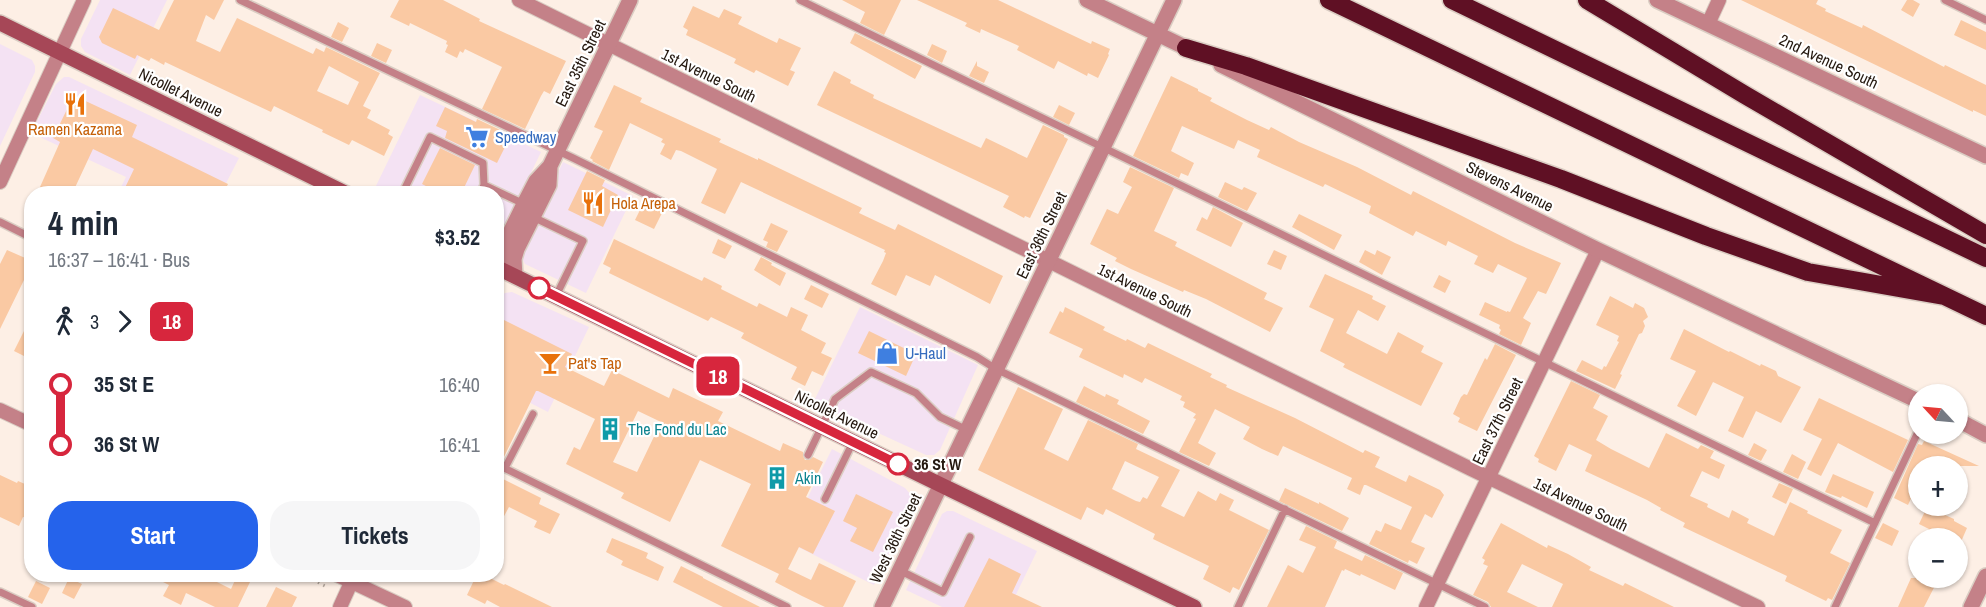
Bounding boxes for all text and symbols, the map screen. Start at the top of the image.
street label: East 35th Street [549,16,611,110]
street label: 2nd Avenue South [1776,28,1882,94]
street label: 1st Avenue South [658,43,760,107]
street label: Nicollet Avenue [135,62,227,122]
restaurant icon: Ramen Kazama [62,91,88,117]
place label: Ramen Kazama [28,118,123,140]
supermarket icon: Speedway [464,124,490,150]
place label: Speedway [495,126,557,148]
street label: Stevens Avenue [1463,155,1557,217]
street label: East 36th Street [1010,188,1072,282]
restaurant icon: Hola Arepa [580,190,606,216]
place label: Hola Arepa [611,192,677,214]
text: 4 min [48,201,119,245]
text: $3.52 [435,222,480,252]
text: 16:37 – 16:41 · Bus [48,246,190,273]
street label: 1st Avenue South [1094,258,1196,322]
unlabelled marker [528,277,550,299]
icon: walk [48,305,81,338]
icon: forward [108,305,141,338]
text: 18 [162,307,181,336]
text: 3 [90,308,99,335]
shop icon: U-Haul [874,340,900,366]
place label: U-Haul [905,342,946,364]
bar icon: Pat's Tap [537,350,563,376]
place label: Pat's Tap [568,352,622,374]
line badge: 18 [691,356,745,395]
text: 18 [708,362,728,391]
text: 35 St E [94,369,154,399]
text: 16:40 [439,371,480,398]
street label: East 37th Street [1466,374,1528,468]
street label: Nicollet Avenue [791,384,883,444]
north arrow [1908,384,1968,444]
map controls [1908,384,1968,588]
building icon: The Fond du Lac [597,416,623,442]
place label: The Fond du Lac [628,418,727,440]
text: 36 St W [94,429,159,459]
text: 16:41 [439,431,480,458]
marker: 36 St W [887,453,909,475]
place label: 36 St W [914,453,962,475]
button: + [1908,456,1968,516]
building icon: Akin [764,465,790,491]
place label: Akin [794,467,821,489]
street label: 1st Avenue South [1530,472,1632,536]
street label: West 36th Street [864,489,926,587]
button: Start [48,501,258,570]
button: Tickets [270,501,480,570]
button: − [1908,528,1968,588]

